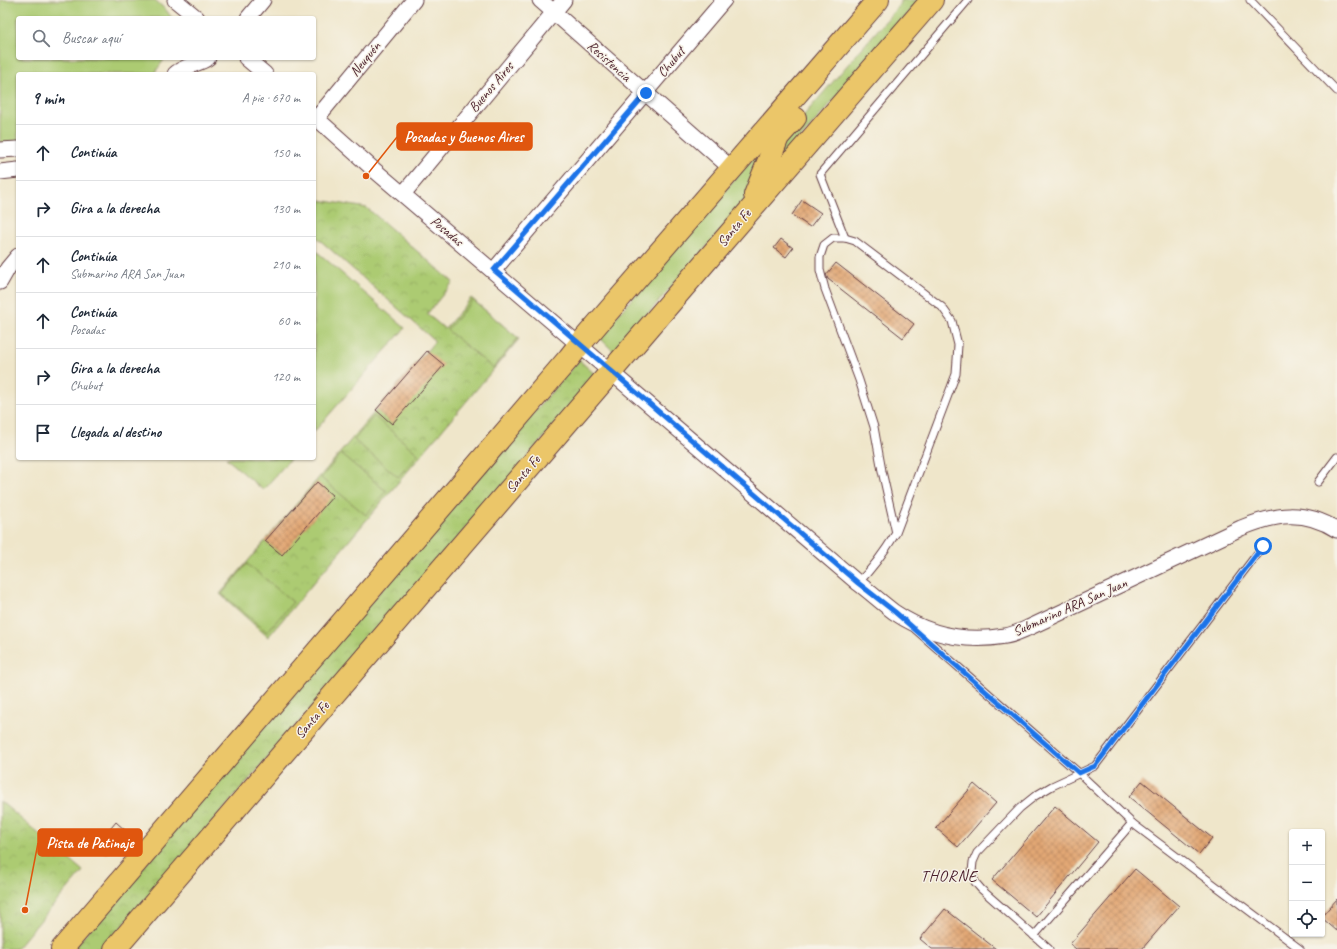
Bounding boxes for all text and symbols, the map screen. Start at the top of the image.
search box [16,16,316,60]
icon: search [30,27,52,49]
text: Buscar aquí [62,29,121,48]
street label: Resistencia [584,37,635,86]
street label: Neuquén [346,38,384,80]
street label: Chubut [653,42,690,81]
street label: Buenos Aires [465,57,518,116]
route end [637,84,655,102]
text: 9 min [32,88,64,109]
text: A pie · 670 m [242,90,300,106]
callout: Posadas y Buenos Aires [397,123,532,150]
text: Posadas y Buenos Aires [404,128,525,147]
icon: ahead [32,142,54,164]
text: Continúa [70,143,117,162]
text: 150 m [272,145,300,161]
icon: right [32,198,54,220]
text: Gira a la derecha [70,199,159,218]
text: 130 m [272,201,300,217]
street label: Santa Fe [713,205,756,250]
street label: Posadas [427,212,468,250]
text: Continúa [70,247,117,266]
icon: ahead [32,254,54,276]
text: 210 m [272,257,300,273]
text: Submarino ARA San Juan [70,266,184,282]
text: Continúa [70,303,117,322]
icon: ahead [32,310,54,332]
text: 60 m [278,313,300,329]
text: Posadas [70,322,105,338]
text: Gira a la derecha [70,359,159,378]
icon: right [32,366,54,388]
text: 120 m [272,369,300,385]
text: Chubut [70,378,102,394]
icon: arrive [32,422,54,444]
text: Llegada al destino [70,423,161,442]
street label: Santa Fe [502,451,545,496]
route start [1254,537,1272,555]
street label: Submarino ARA San Juan [1010,574,1130,640]
street label: Santa Fe [291,697,334,742]
callout: Pista de Patinaje [38,829,142,856]
map controls [1289,829,1325,937]
button: + [1289,829,1325,865]
text: Pista de Patinaje [46,834,136,853]
button: − [1289,865,1325,901]
district label: THORNE [920,866,979,886]
button: locate [1289,901,1325,937]

